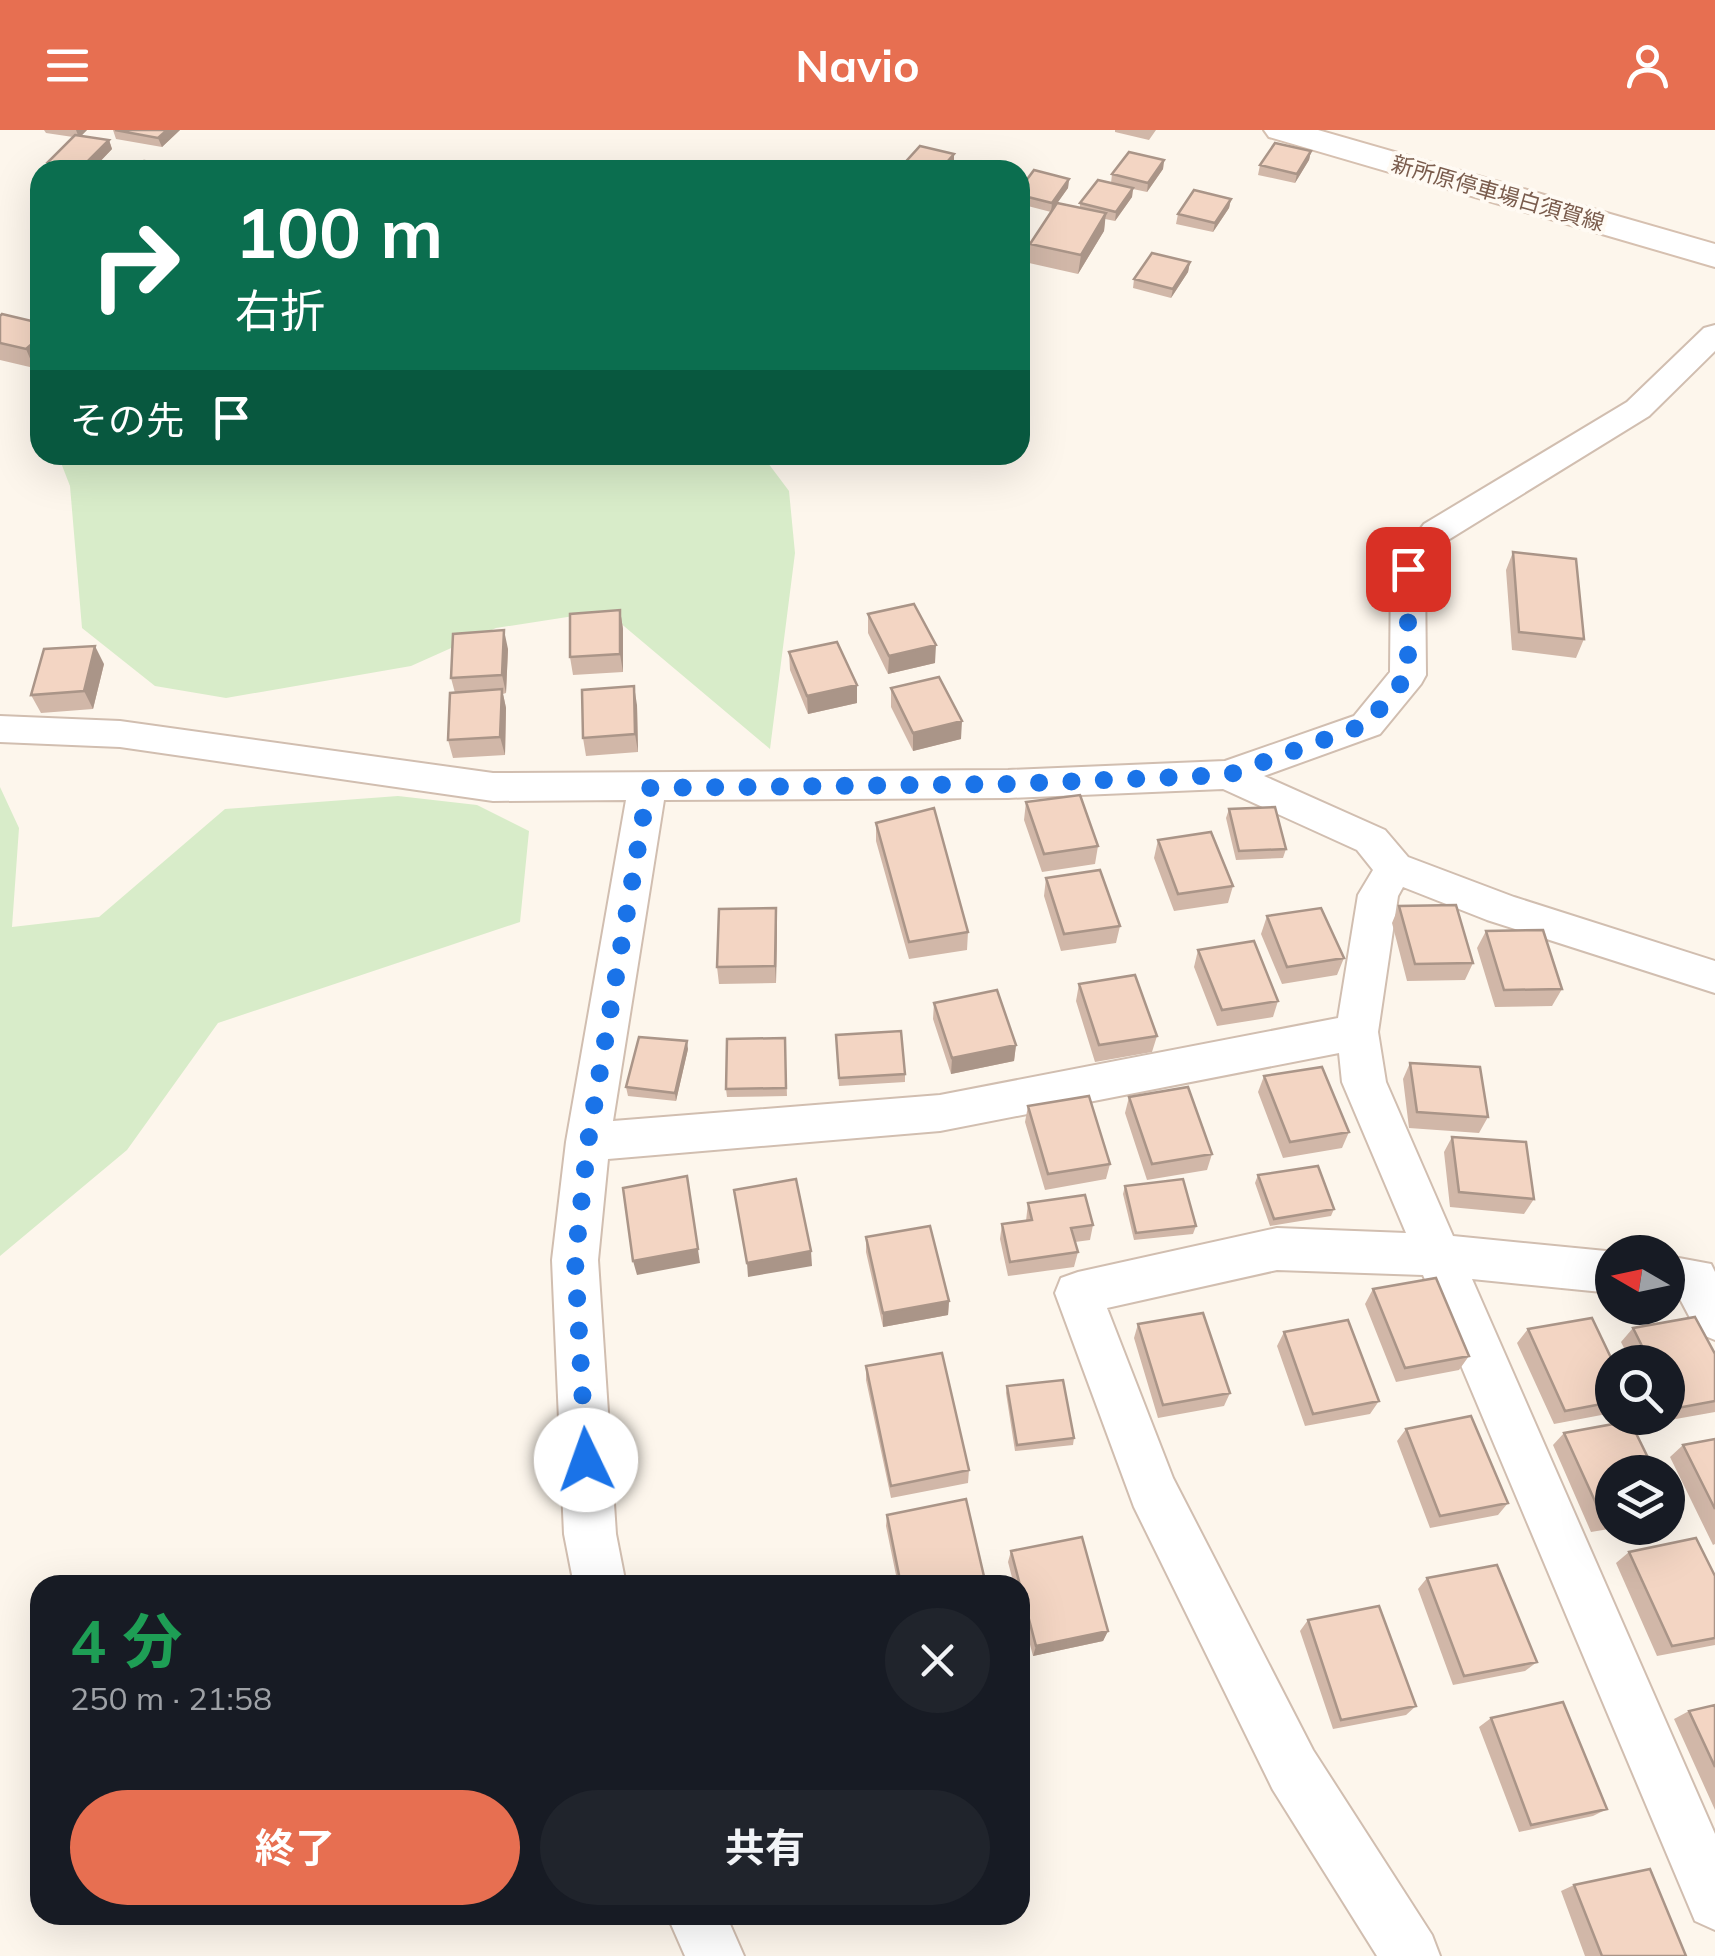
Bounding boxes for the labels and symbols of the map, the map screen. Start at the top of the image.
street label: 新所原停車場白須賀線 [1388,149,1608,237]
pin [1366,527,1451,612]
north arrow [1595,1235,1685,1325]
position arrow [534,1408,638,1512]

